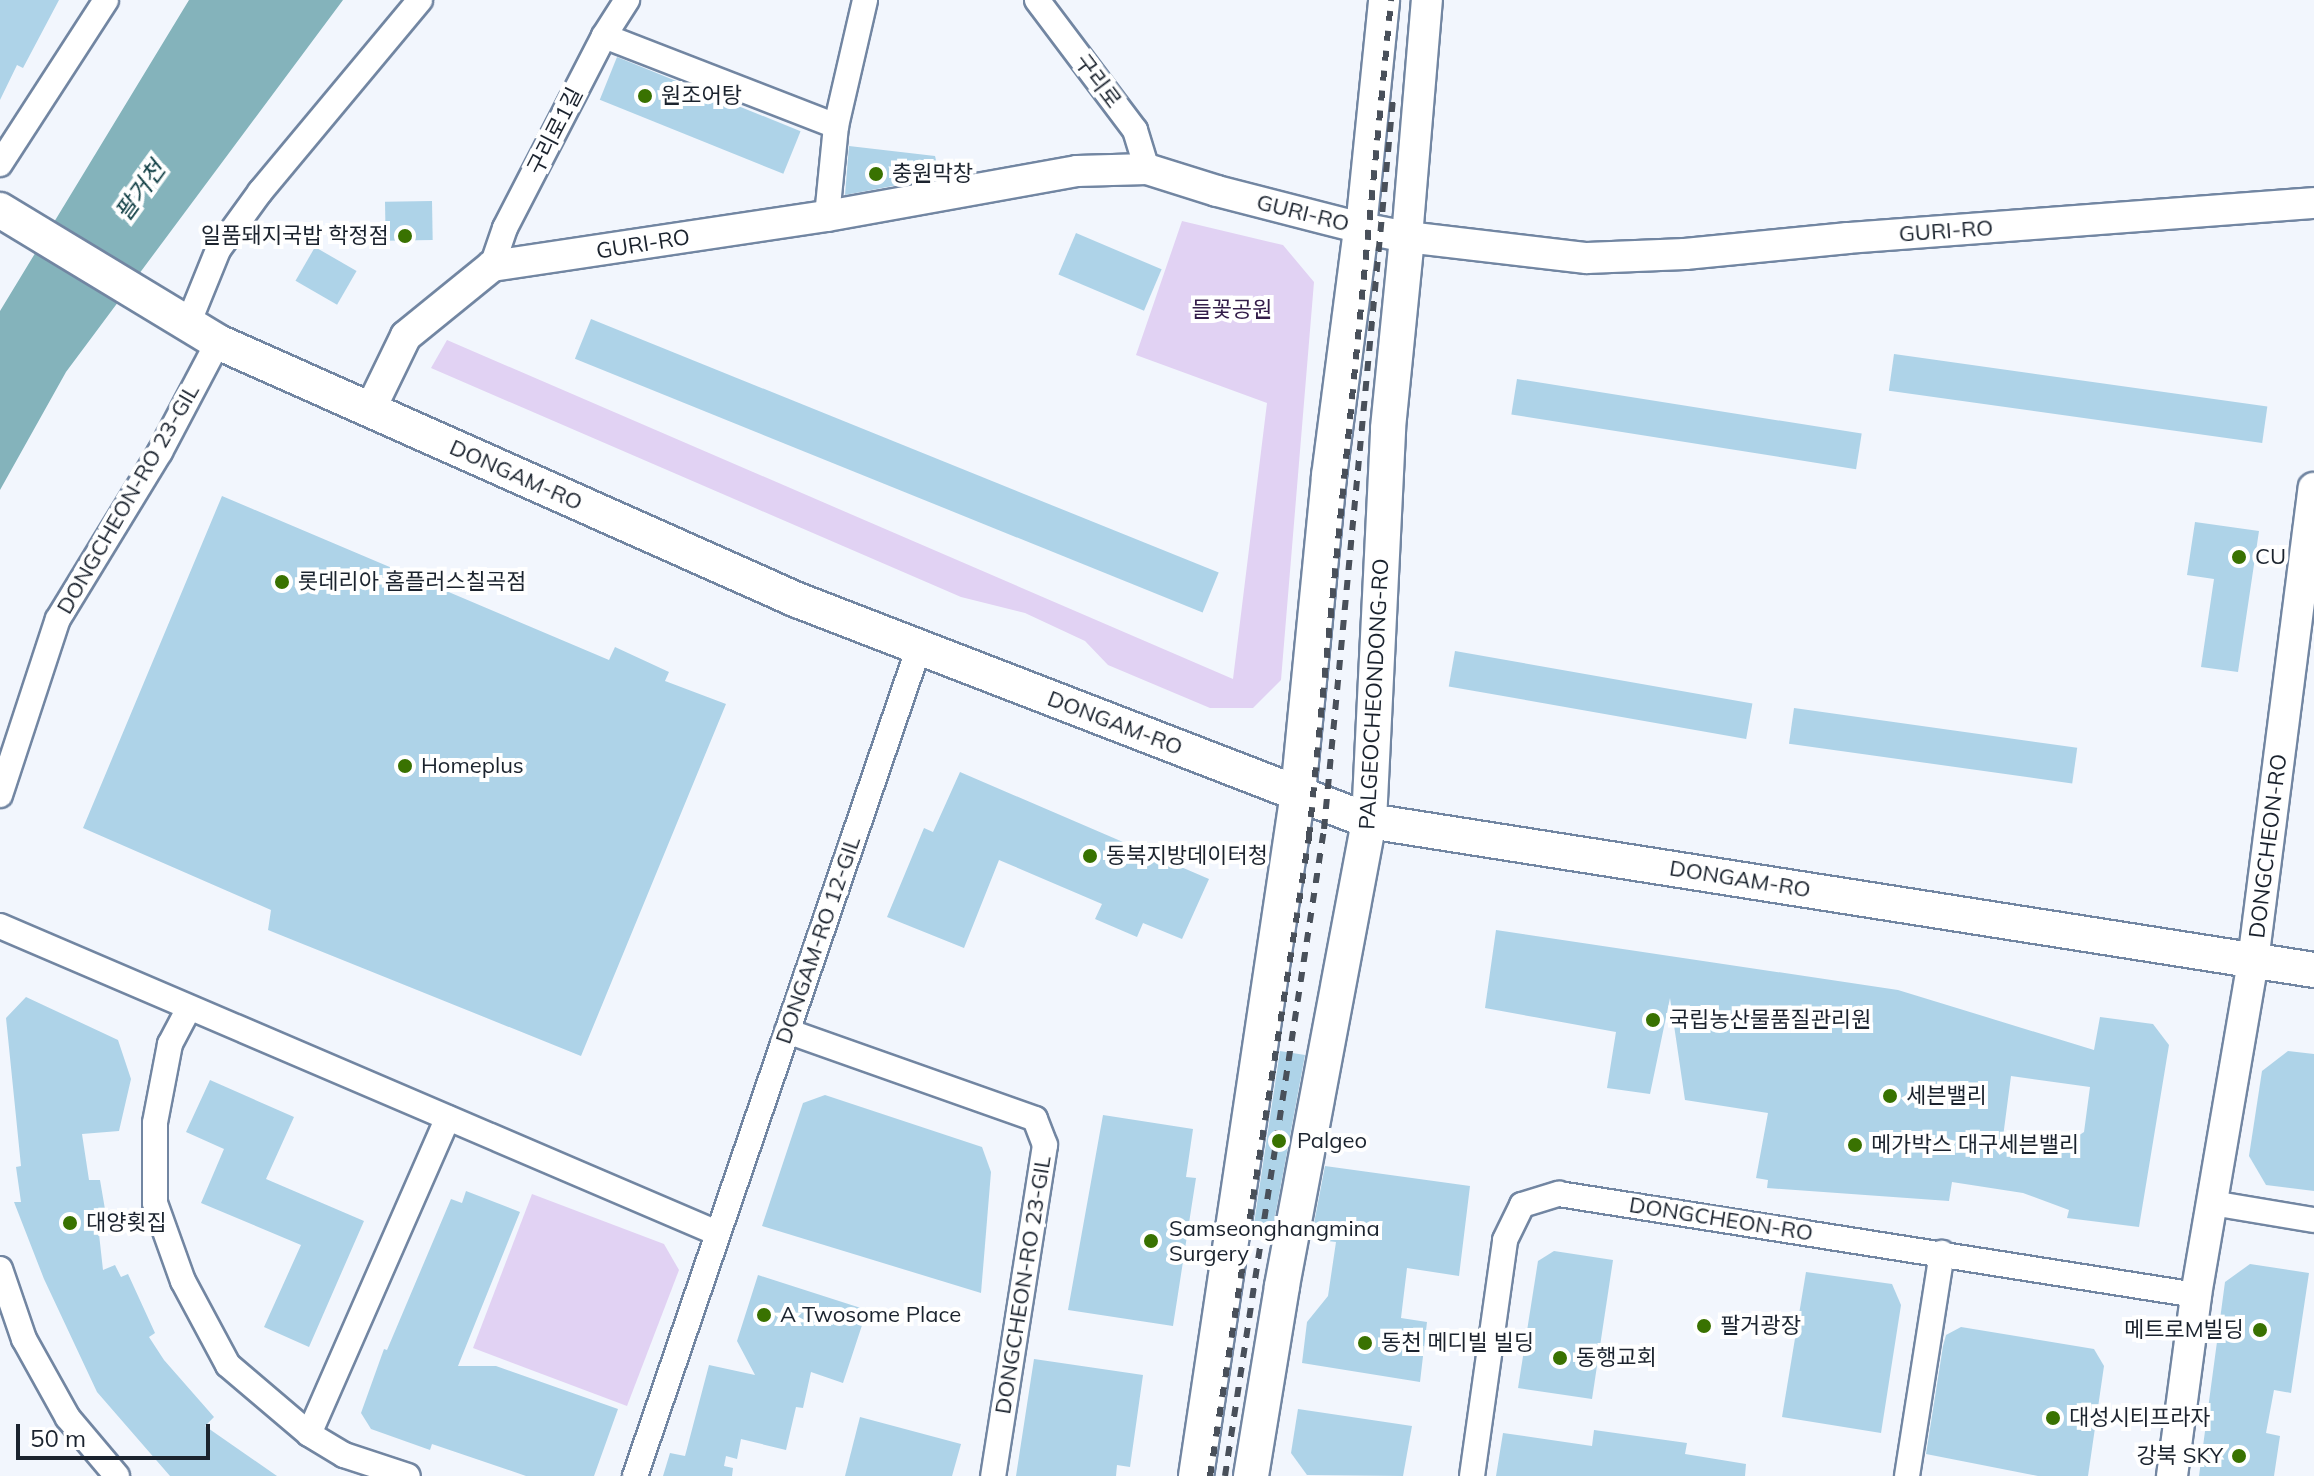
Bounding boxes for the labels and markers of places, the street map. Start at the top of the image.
place label: 원조어탕 [661,83,742,109]
marker: 원조어탕 [636,87,654,105]
place label: 충원막창 [892,161,973,187]
marker: 충원막창 [867,165,885,183]
place label: 일품돼지국밥 학정점 [201,223,389,249]
marker: 일품돼지국밥 학정점 [396,227,414,245]
place label: CU [2255,544,2286,570]
marker: CU [2230,548,2248,566]
place label: 롯데리아 홈플러스칠곡점 [298,569,526,595]
marker: 롯데리아 홈플러스칠곡점 [273,573,291,591]
place label: Homeplus [421,753,524,779]
marker: Homeplus [396,757,414,775]
place label: 동북지방데이터청 [1106,843,1268,869]
marker: 동북지방데이터청 [1081,847,1099,865]
place label: 국립농산물품질관리원 [1669,1007,1871,1033]
marker: 국립농산물품질관리원 [1644,1011,1662,1029]
place label: 세븐밸리 [1906,1083,1987,1109]
marker: 세븐밸리 [1881,1087,1899,1105]
place label: Palgeo [1297,1128,1367,1154]
marker: Palgeo [1268,1130,1290,1152]
place label: 메가박스 대구세븐밸리 [1871,1132,2079,1158]
marker: 메가박스 대구세븐밸리 [1846,1136,1864,1154]
place label: 대양횟집 [86,1210,167,1236]
marker: 대양횟집 [61,1214,79,1232]
place label: Samseonghangmina Surgery [1169,1215,1380,1266]
marker: Samseonghangmina Surgery [1140,1230,1162,1252]
place label: A Twosome Place [780,1302,961,1328]
marker: A Twosome Place [755,1306,773,1324]
place label: 팔거광장 [1720,1313,1801,1339]
marker: 팔거광장 [1695,1317,1713,1335]
place label: 메트로M빌딩 [2124,1317,2244,1343]
marker: 메트로M빌딩 [2251,1321,2269,1339]
place label: 동천 메디빌 빌딩 [1381,1330,1534,1356]
marker: 동천 메디빌 빌딩 [1356,1334,1374,1352]
place label: 동행교회 [1576,1345,1657,1371]
marker: 동행교회 [1551,1349,1569,1367]
place label: 대성시티프라자 [2069,1405,2211,1431]
marker: 대성시티프라자 [2044,1409,2062,1427]
place label: 강북 SKY [2136,1443,2223,1469]
marker: 강북 SKY [2230,1447,2248,1465]

